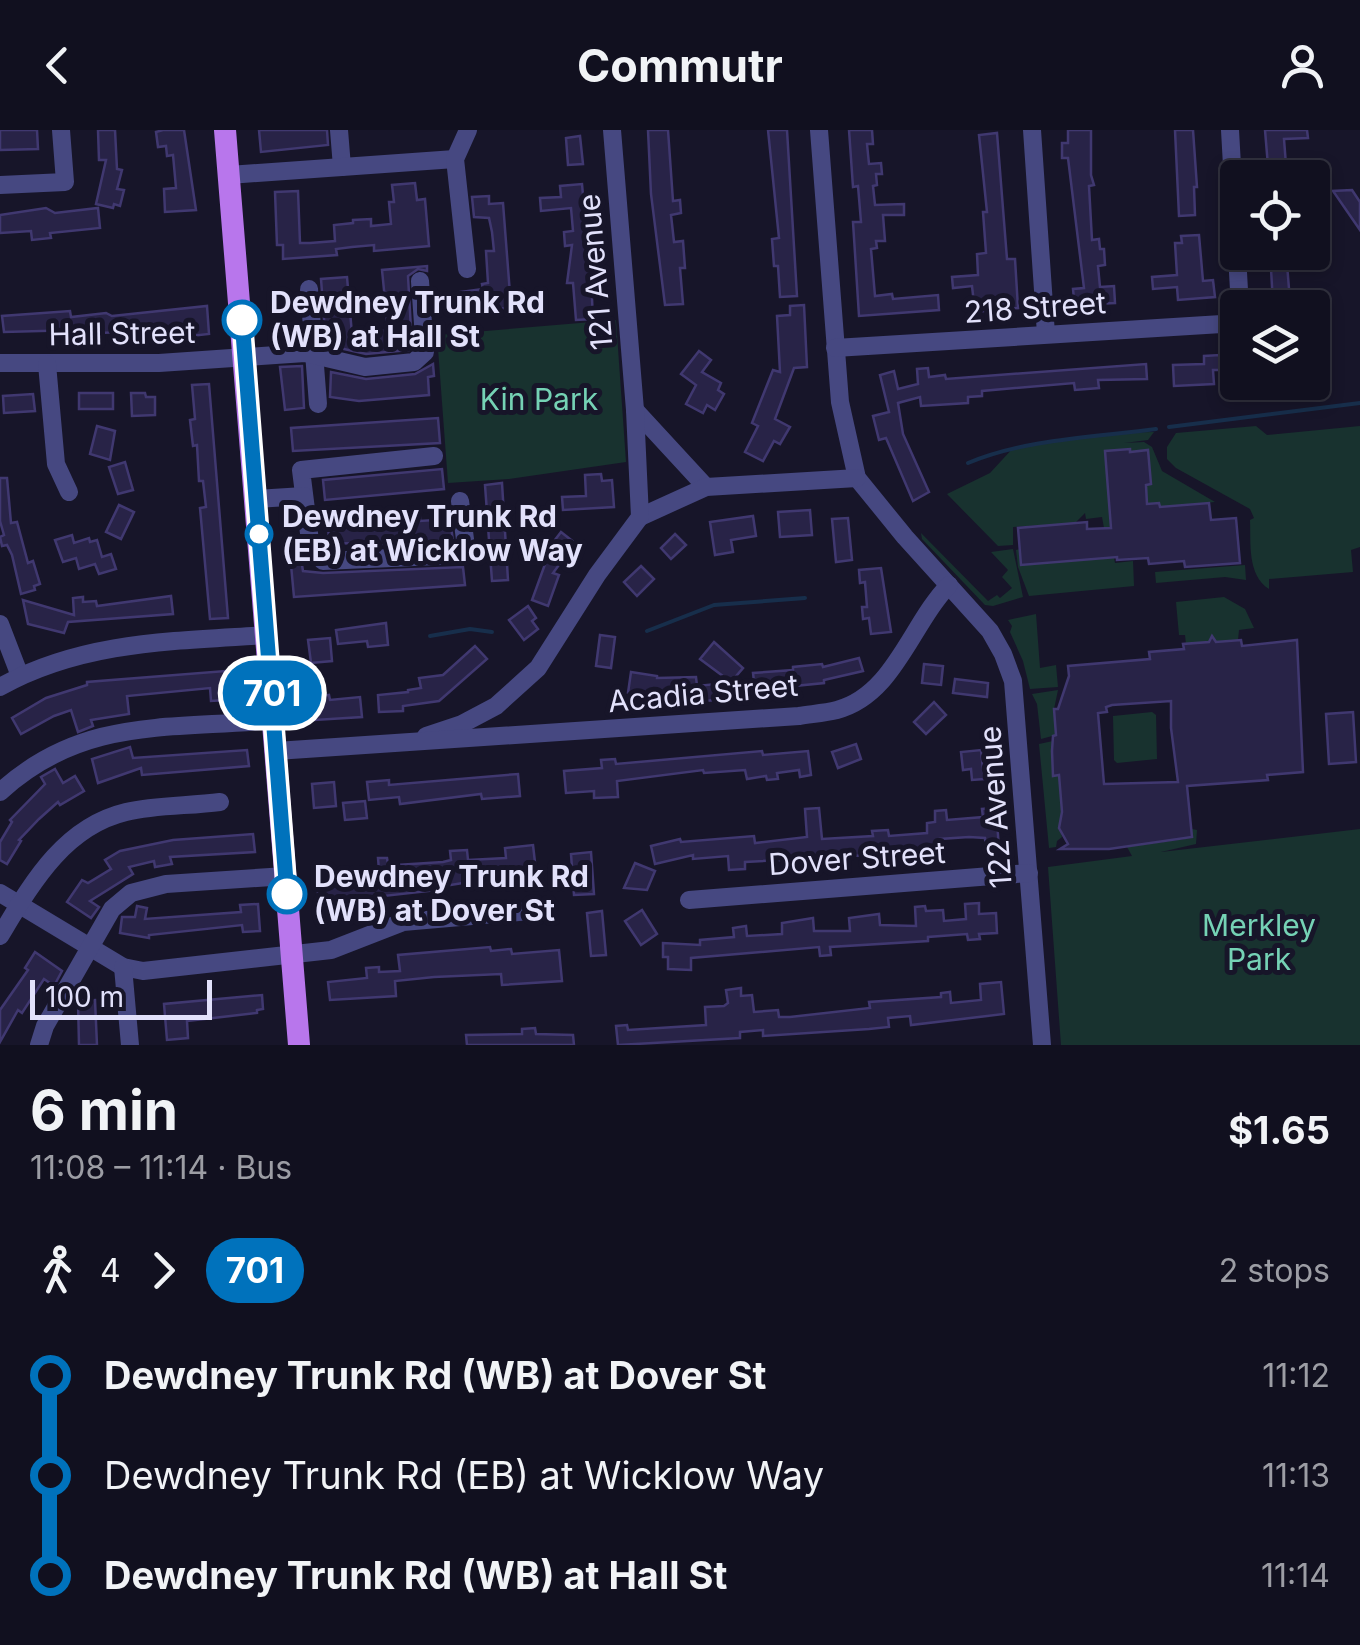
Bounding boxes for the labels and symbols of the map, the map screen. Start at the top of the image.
street label: 121 Avenue [570,193,620,352]
place label: Dewdney Trunk Rd (WB) at Hall St [270,284,545,354]
street label: 218 Street [963,284,1107,330]
marker: Dewdney Trunk Rd (WB) at Hall St [223,301,261,339]
street label: Hall Street [48,314,196,352]
park label: Kin Park [480,381,599,417]
place label: Dewdney Trunk Rd (EB) at Wicklow Way [282,498,583,568]
marker: Dewdney Trunk Rd (EB) at Wicklow Way [246,521,272,547]
line badge: 701 [214,660,330,726]
street label: Acadia Street [606,667,800,719]
street label: 122 Avenue [971,725,1019,889]
street label: Dover Street [767,834,947,882]
place label: Dewdney Trunk Rd (WB) at Dover St [314,858,589,928]
marker: Dewdney Trunk Rd (WB) at Dover St [268,875,306,913]
park label: Merkley Park [1202,907,1316,977]
scale bar [30,975,212,1020]

